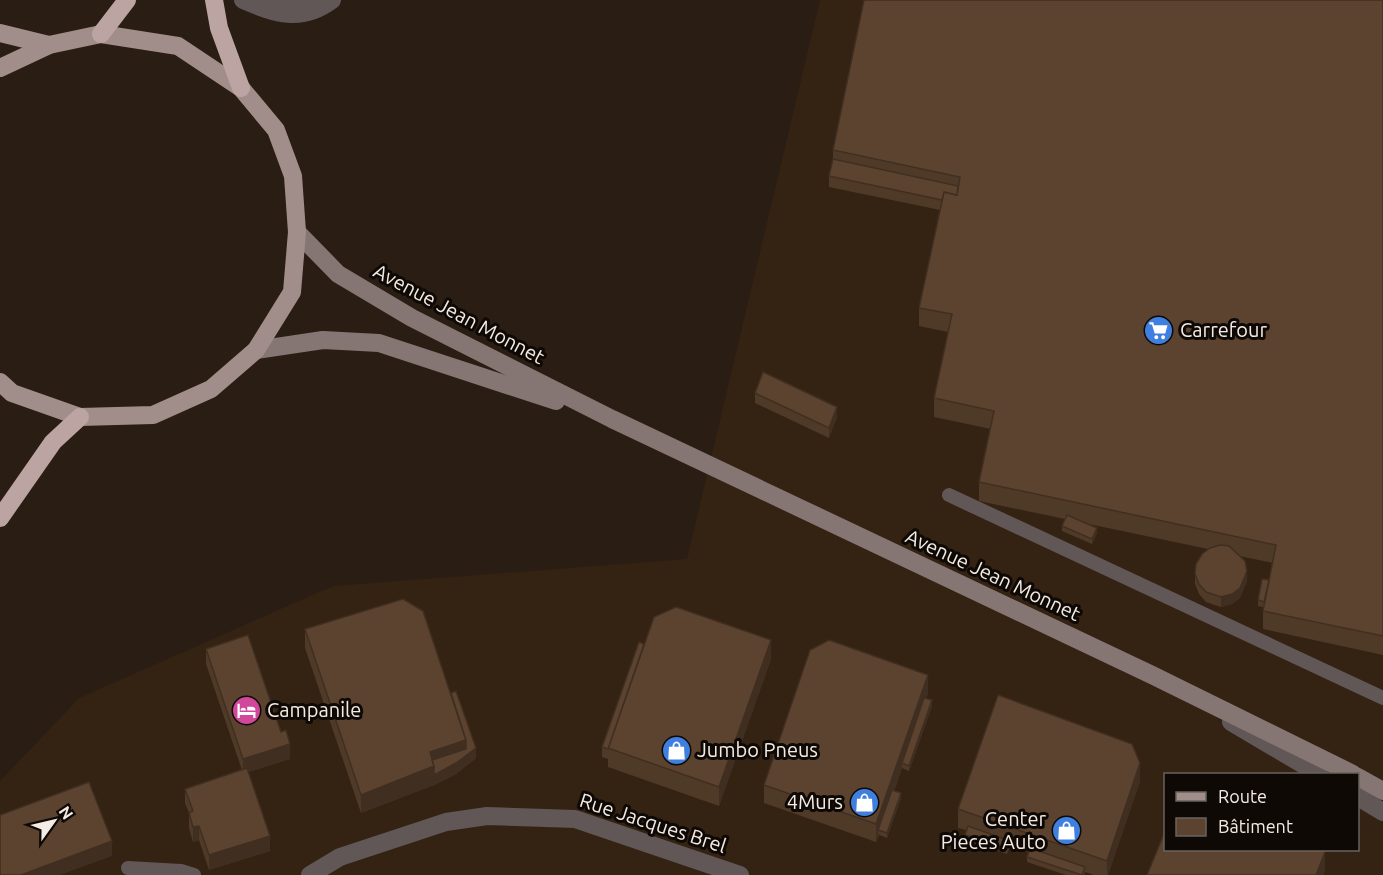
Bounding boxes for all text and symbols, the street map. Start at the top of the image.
street label: Avenue Jean Monnet [370,259,549,368]
supermarket icon: Carrefour [1143,314,1175,346]
place label: Carrefour [1180,318,1267,341]
street label: Avenue Jean Monnet [902,524,1084,625]
hotel icon: Campanile [230,694,262,726]
place label: Campanile [267,698,361,721]
shop icon: Jumbo Pneus [660,734,692,766]
place label: Jumbo Pneus [697,738,818,761]
legend [1164,773,1359,851]
shop icon: 4Murs [848,786,880,818]
text: Route [1218,786,1267,806]
street label: Rue Jacques Brel [577,788,729,857]
place label: 4Murs [787,790,843,813]
north arrow [24,791,84,851]
text: N [56,803,77,823]
place label: Center Pieces Auto [941,807,1046,853]
shop icon: Center Pieces Auto [1051,814,1083,846]
text: Bâtiment [1218,816,1293,836]

